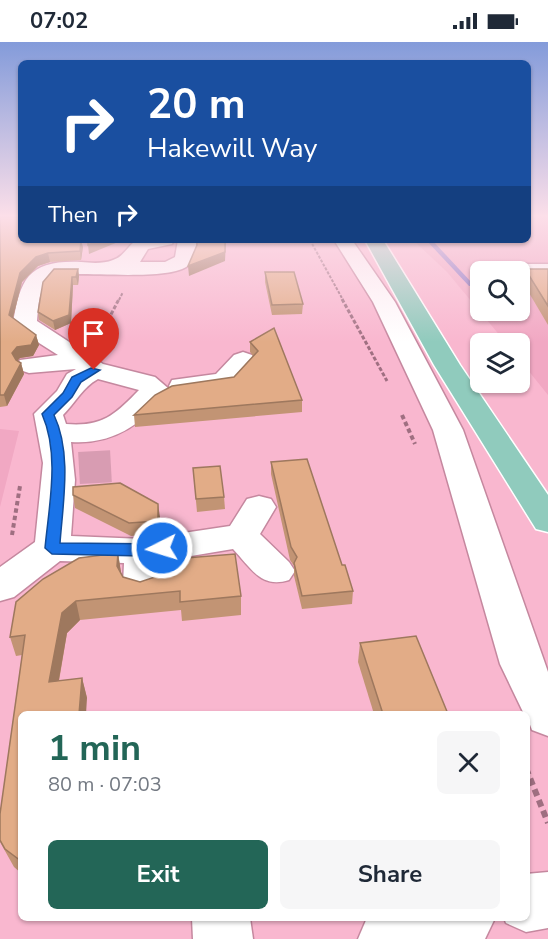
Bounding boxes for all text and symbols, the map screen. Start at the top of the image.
text: 07:02 [30,6,88,36]
text: 20 m [147,76,246,133]
icon: right [48,84,126,162]
text: Hakewill Way [147,130,317,167]
icon: right [110,198,143,231]
text: Then [48,200,98,230]
map controls [470,261,530,393]
button: search [470,261,530,321]
pin [68,308,119,370]
icon: arrive [77,317,110,350]
button: layers [470,333,530,393]
position arrow [130,516,194,580]
text: 1 min [48,724,141,773]
button: close [437,731,500,794]
text: 80 m · 07:03 [48,771,162,798]
button: Exit [48,840,268,909]
button: Share [280,840,500,909]

